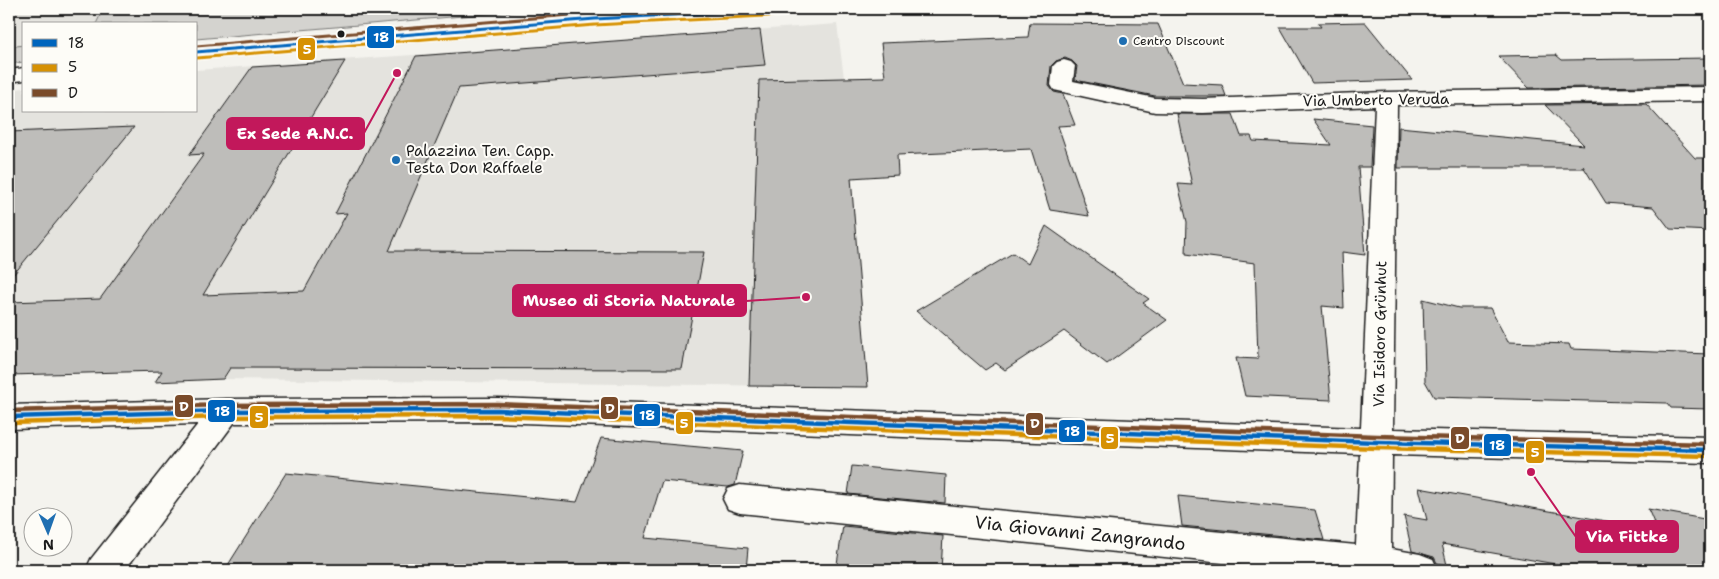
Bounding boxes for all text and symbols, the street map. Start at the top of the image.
legend [22,22,198,112]
line badge: 18 [366,25,395,49]
text: 18 [373,28,389,46]
unlabelled marker [336,29,346,39]
text: 18 [68,33,85,53]
place label: Centro Discount [1133,33,1225,49]
marker: Centro Discount [1117,35,1129,47]
line badge: 5 [297,37,316,61]
text: 5 [303,40,312,58]
text: 5 [68,57,77,77]
text: D [68,83,78,103]
street label: Via Umberto Veruda [1303,89,1450,111]
callout: Ex Sede A.N.C. [227,118,364,149]
text: Ex Sede A.N.C. [237,123,354,144]
place label: Palazzina Ten. Capp. Testa Don Raffaele [406,141,554,178]
marker: Palazzina Ten. Capp. Testa Don Raffaele [390,154,402,166]
street label: Via Isidoro Grünhut [1369,261,1391,407]
callout: Museo di Storia Naturale [513,285,746,316]
text: Museo di Storia Naturale [523,290,736,311]
line badge: D [174,394,194,418]
line badge: D [600,396,619,420]
text: D [179,397,189,415]
line badge: 18 [207,399,236,423]
text: D [605,399,615,417]
text: 18 [214,402,230,420]
line badge: 18 [633,403,661,427]
line badge: 5 [249,405,269,429]
text: 18 [639,406,655,424]
text: 5 [255,408,264,426]
line badge: 5 [675,411,694,435]
line badge: D [1025,412,1044,436]
text: 5 [680,414,689,432]
text: D [1030,414,1040,432]
line badge: 18 [1058,419,1086,443]
text: 18 [1064,422,1080,440]
line badge: 5 [1100,426,1119,450]
line badge: D [1450,426,1470,450]
text: 5 [1106,429,1115,447]
text: D [1455,429,1465,447]
line badge: 18 [1483,433,1512,457]
text: 18 [1489,436,1505,454]
line badge: 5 [1525,440,1545,464]
text: 5 [1531,443,1540,461]
north arrow [22,506,72,556]
street label: Via Giovanni Zangrando [973,510,1187,556]
callout: Via Fittke [1576,521,1678,552]
text: Via Fittke [1586,526,1668,547]
text: N [43,536,54,554]

